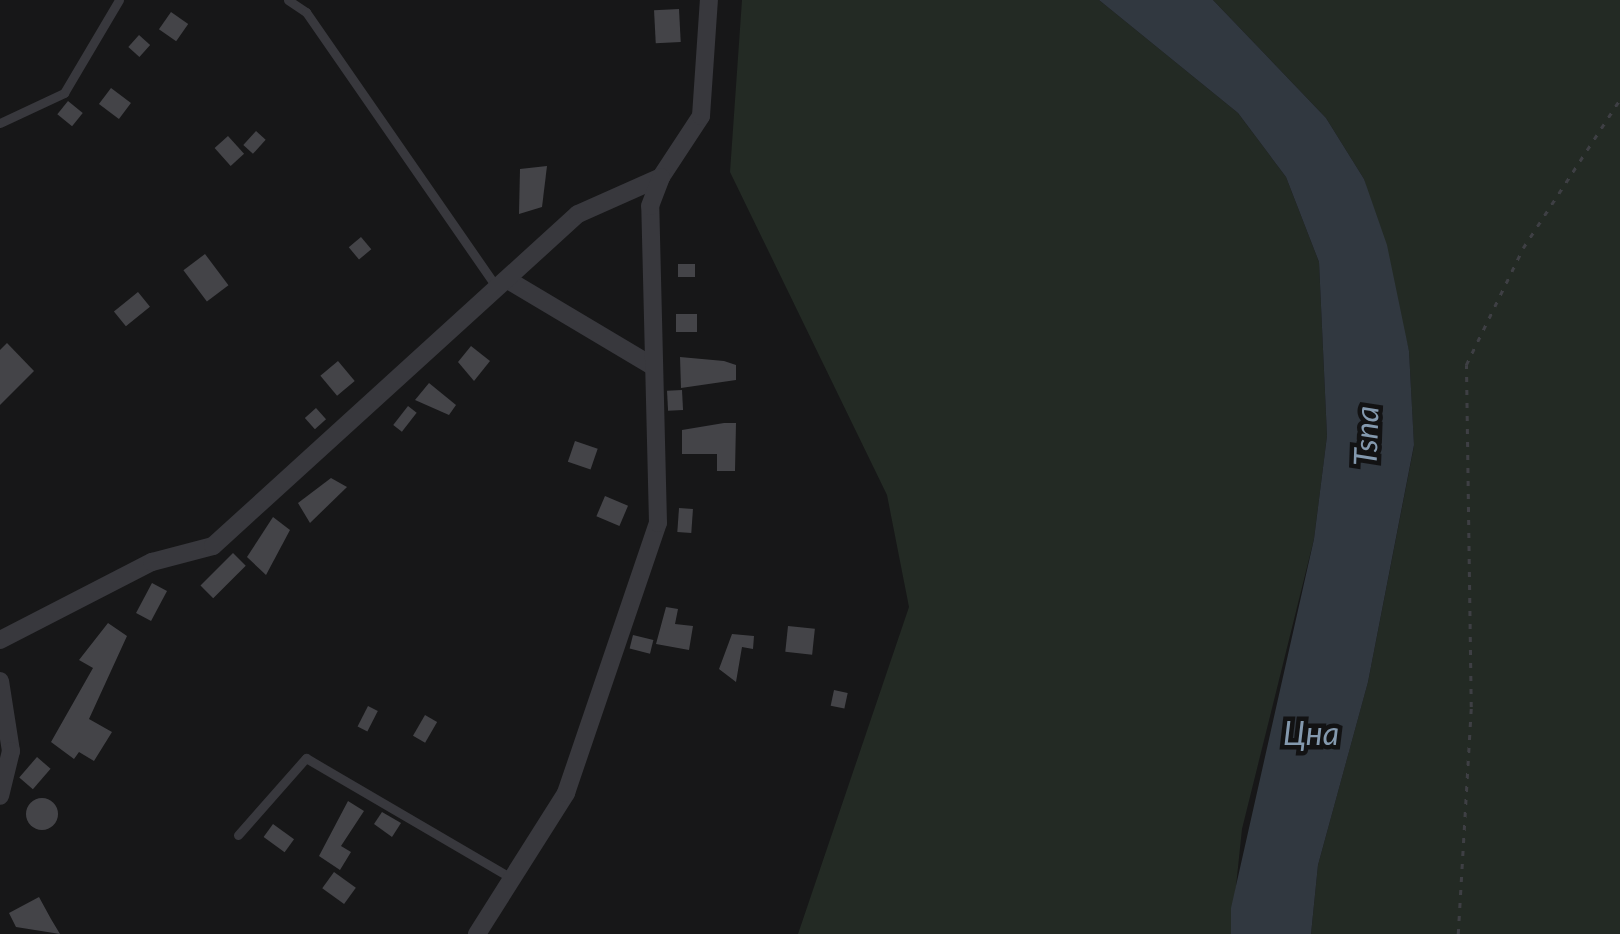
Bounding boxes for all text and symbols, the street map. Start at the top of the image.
water label: Tsna [1346,405,1386,467]
water label: Цна [1283,714,1339,752]

